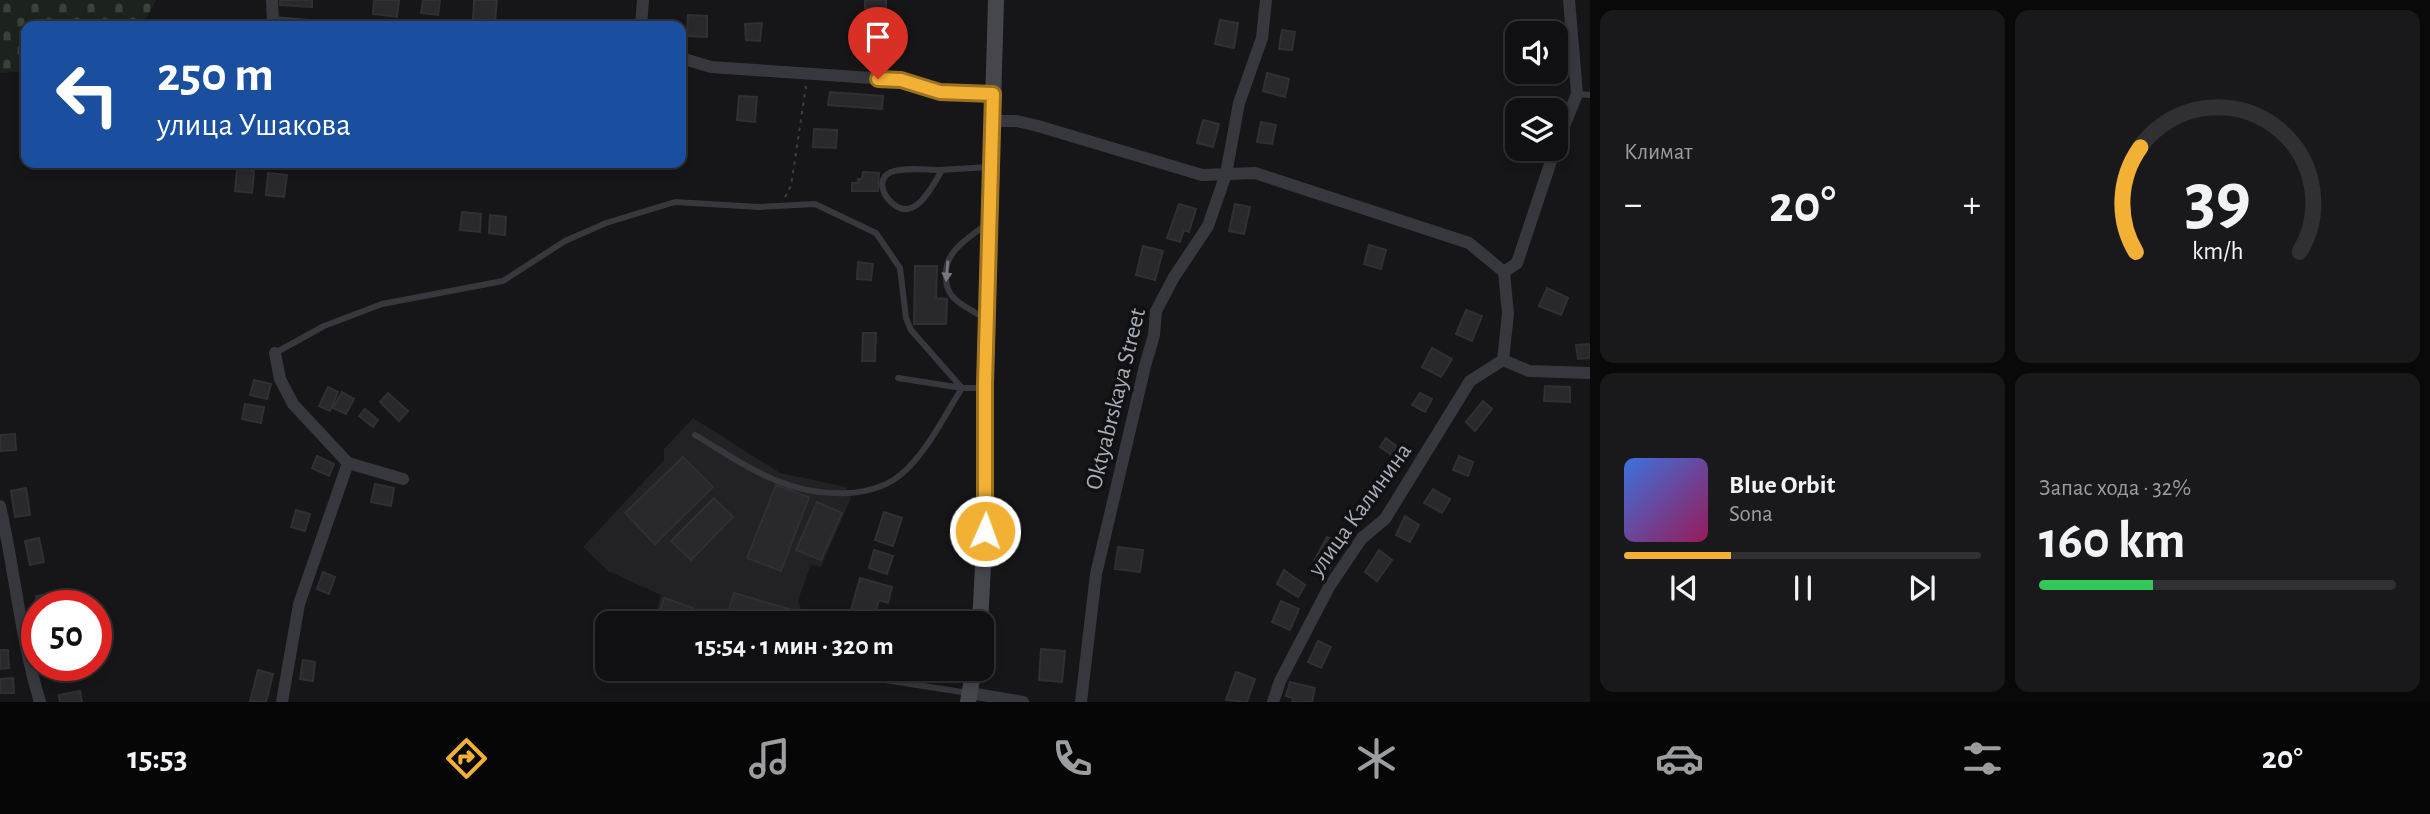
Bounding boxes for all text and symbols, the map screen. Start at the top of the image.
pin [848,7,908,79]
icon: arrive [859,18,897,56]
map controls [1505,21,1568,161]
button: sound [1505,21,1568,84]
icon: left [42,49,133,140]
text: 250 m [157,51,274,100]
button: layers [1505,98,1568,161]
text: улица Ушакова [157,109,351,141]
text: Климат [1624,141,1693,164]
text: 39 [2184,165,2251,238]
text: 20° [1769,179,1836,231]
text: − [1624,186,1642,224]
text: + [1963,186,1981,224]
text: km/h [2192,239,2243,264]
one-way arrow [941,260,952,282]
street label: Oktyabrskaya Street [1082,305,1150,492]
street label: улица Калинина [1303,439,1416,582]
text: Blue Orbit [1729,472,1835,498]
text: Запас хода · 32% [2039,477,2191,500]
position arrow [948,494,1022,568]
text: Sona [1729,503,1773,526]
text: 160 km [2039,515,2185,567]
icon: previous [1665,569,1703,607]
icon: pause [1784,569,1822,607]
icon: next [1903,569,1941,607]
speed limit sign: 50 [21,590,112,681]
text: 15:54 · 1 мин · 320 m [695,633,894,659]
icon: directions [442,734,491,783]
icon: music [745,734,794,783]
icon: phone [1048,734,1097,783]
icon: climate [1352,734,1401,783]
icon: car [1655,734,1704,783]
icon: filters [1958,734,2007,783]
text: 15:53 [127,742,187,774]
text: 20° [2262,742,2303,774]

